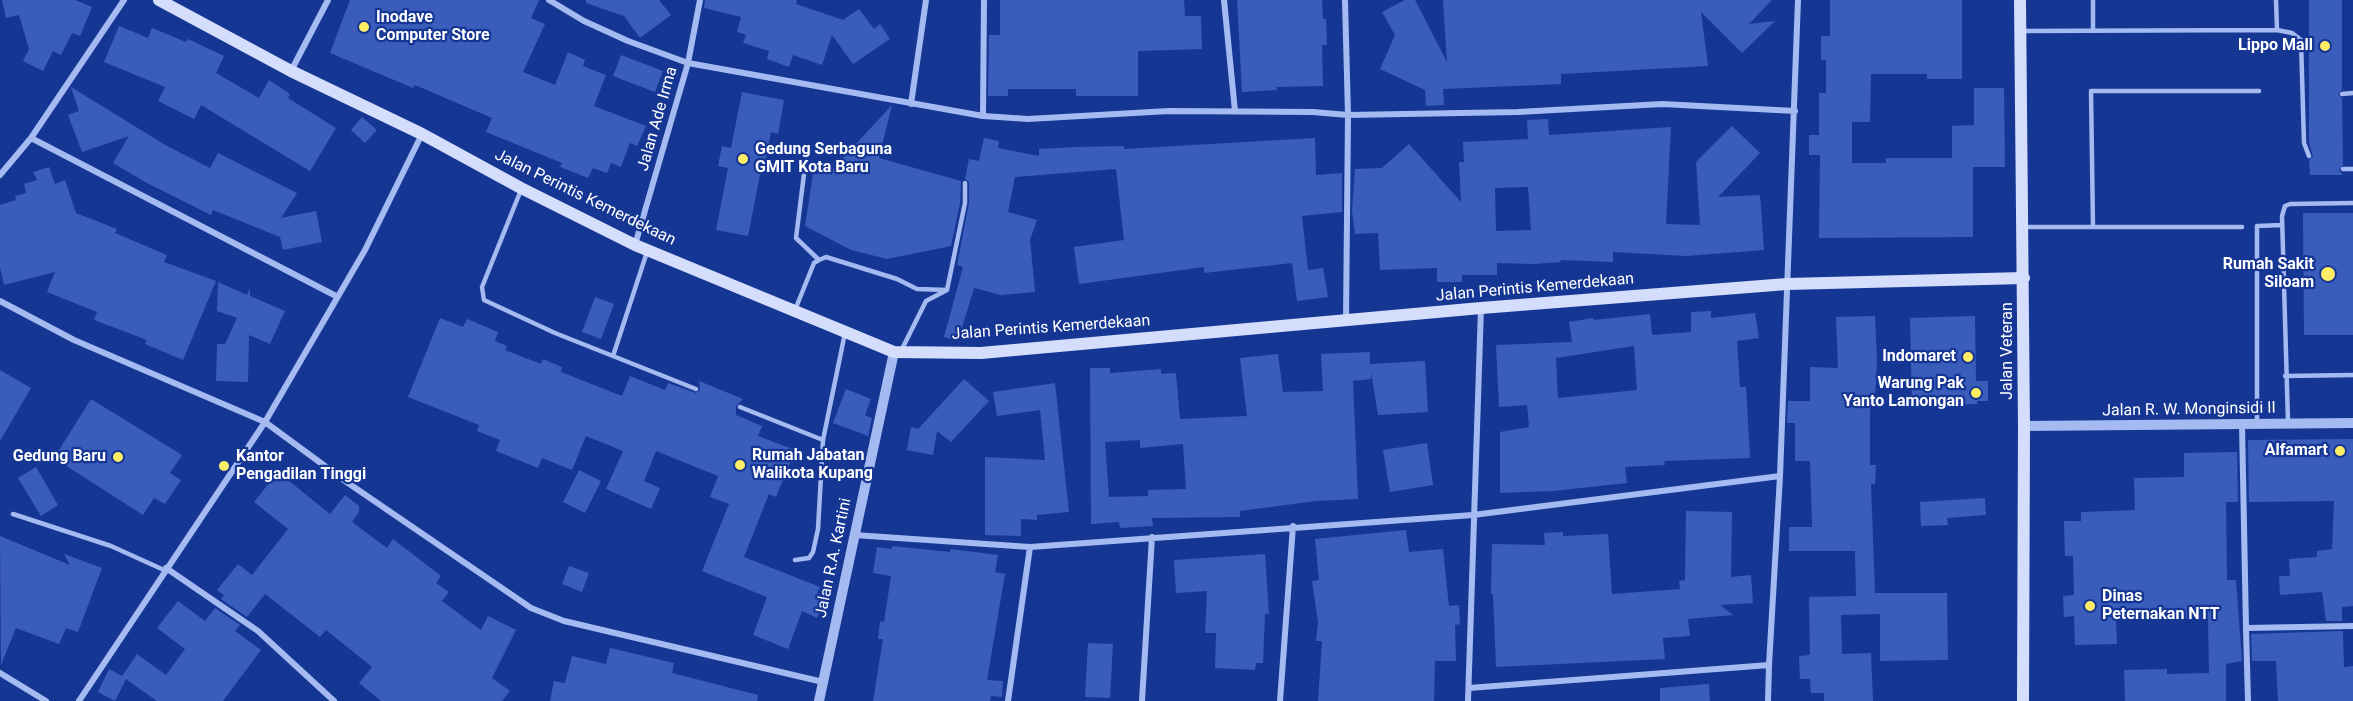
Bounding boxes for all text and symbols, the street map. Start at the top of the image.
place label: Inodave Computer Store [376,8,490,46]
marker: Inodave Computer Store [357,20,371,34]
place label: Lippo Mall [2238,36,2313,56]
marker: Lippo Mall [2318,39,2332,53]
street label: Jalan Ade Irma [634,65,682,173]
place label: Gedung Serbaguna GMIT Kota Baru [755,140,892,178]
street label: Jalan Perintis Kemerdekaan [491,146,679,250]
marker: Gedung Serbaguna GMIT Kota Baru [736,152,750,166]
place label: Rumah Sakit Siloam [2223,255,2314,293]
marker: Rumah Sakit Siloam [2319,265,2337,283]
street label: Jalan Perintis Kemerdekaan [1435,270,1635,306]
street label: Jalan Veteran [1998,302,2018,400]
street label: Jalan Perintis Kemerdekaan [951,311,1151,345]
place label: Indomaret [1882,347,1956,367]
marker: Indomaret [1961,350,1975,364]
place label: Warung Pak Yanto Lamongan [1843,374,1964,412]
marker: Warung Pak Yanto Lamongan [1969,386,1983,400]
street label: Jalan R. W. Monginsidi II [2102,399,2276,421]
place label: Alfamart [2265,441,2328,461]
marker: Alfamart [2333,444,2347,458]
place label: Rumah Jabatan Walikota Kupang [752,446,873,484]
place label: Gedung Baru [13,447,106,467]
place label: Kantor Pengadilan Tinggi [236,447,366,485]
marker: Gedung Baru [111,450,125,464]
marker: Rumah Jabatan Walikota Kupang [733,458,747,472]
marker: Kantor Pengadilan Tinggi [217,459,231,473]
street label: Jalan R.A. Kartini [812,496,856,620]
place label: Dinas Peternakan NTT [2102,587,2219,625]
marker: Dinas Peternakan NTT [2083,599,2097,613]

